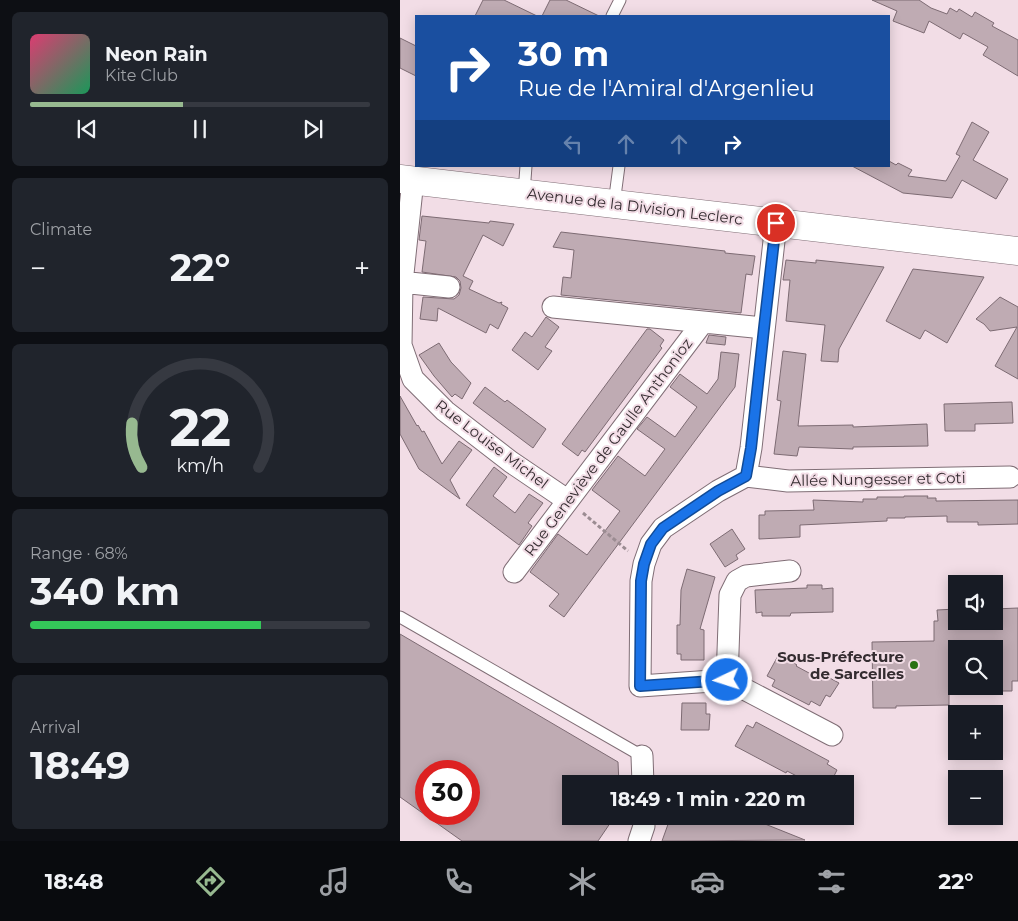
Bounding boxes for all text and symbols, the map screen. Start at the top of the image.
text: 30 m [518,32,609,75]
icon: right [435,35,500,100]
text: Neon Rain [105,43,208,66]
text: Kite Club [105,66,178,85]
text: Rue de l'Amiral d'Argenlieu [518,75,815,102]
icon: previous [73,115,101,143]
icon: pause [186,115,214,143]
icon: next [299,115,327,143]
icon: left [559,130,587,158]
icon: ahead [612,130,640,158]
icon: ahead [665,130,693,158]
icon: right [718,130,746,158]
street label: Avenue de la Division Leclerc [526,183,744,229]
pin [755,202,797,244]
icon: arrive [762,209,790,237]
text: Climate [30,220,92,239]
text: 22° [170,244,230,291]
text: − [30,251,46,285]
text: + [354,251,370,285]
street label: Rue Geneviève de Gaulle Anthonioz [520,334,696,560]
street label: Rue Louise Michel [432,395,552,493]
text: 22 [169,396,231,459]
text: km/h [176,455,224,476]
street label: Allée Nungesser et Coti [790,468,966,490]
text: Range · 68% [30,544,128,563]
text: 340 km [30,568,180,615]
map controls [948,575,1003,825]
button: sound [948,575,1003,630]
button: search [948,640,1003,695]
place label: Sous-Préfecture de Sarcelles [777,647,904,683]
position arrow [700,653,752,705]
marker: Sous-Préfecture de Sarcelles [908,659,920,671]
button: + [948,705,1003,760]
text: Arrival [30,718,80,737]
text: 18:49 [30,742,130,789]
speed limit sign: 30 [415,760,480,825]
button: − [948,770,1003,825]
text: 18:49 · 1 min · 220 m [610,788,806,811]
icon: directions [193,864,228,899]
icon: music [317,864,352,899]
icon: phone [441,864,476,899]
icon: climate [565,864,600,899]
icon: car [690,864,725,899]
icon: filters [814,864,849,899]
text: 18:48 [45,868,103,895]
text: 22° [938,868,973,895]

